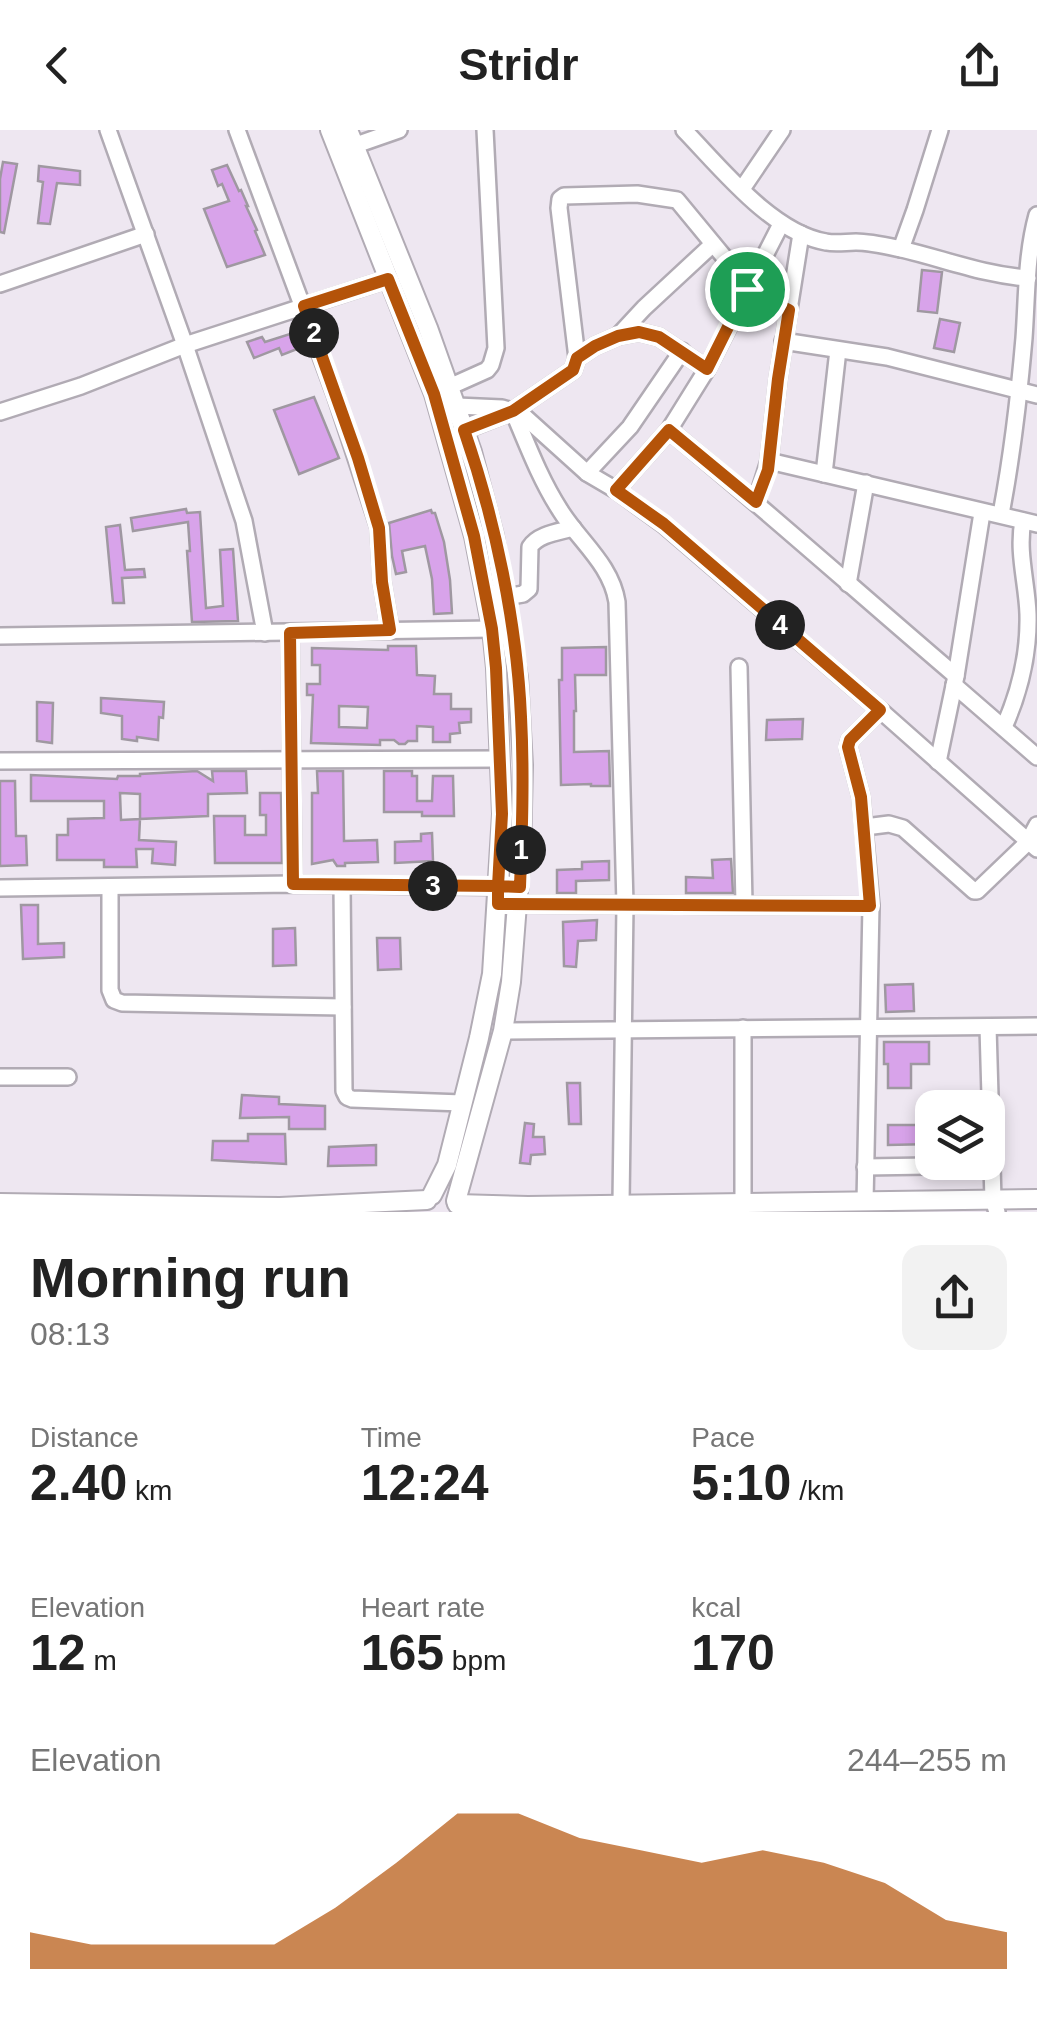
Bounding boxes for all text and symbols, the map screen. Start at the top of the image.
icon: back [30,38,85,93]
icon: share [952,38,1007,93]
text: Stridr [458,39,579,90]
pin [705,247,790,332]
icon: arrive [720,262,775,317]
pin: 2 [289,308,339,358]
text: 2 [306,317,322,348]
pin: 4 [755,600,805,650]
text: 4 [772,609,788,640]
pin: 1 [496,825,546,875]
text: 1 [513,834,529,865]
pin: 3 [408,861,458,911]
text: 3 [425,870,441,901]
map controls [915,1090,1005,1180]
button: layers [915,1090,1005,1180]
button: share [902,1245,1007,1350]
text: Morning run [30,1247,351,1309]
text: 08:13 [30,1316,110,1352]
text: Distance [30,1422,139,1453]
text: Time [361,1422,422,1453]
text: Pace [691,1422,755,1453]
text: 2.40 [30,1455,127,1511]
text: 12:24 [361,1455,489,1511]
text: 5:10 [691,1455,791,1511]
text: km [127,1475,172,1506]
text: /km [791,1475,844,1506]
text: Elevation [30,1592,145,1623]
text: Heart rate [361,1592,485,1623]
text: kcal [691,1592,741,1623]
text: 12 [30,1625,86,1681]
text: 165 [361,1625,444,1681]
text: 170 [691,1625,775,1681]
text: m [86,1645,117,1676]
text: bpm [444,1645,506,1676]
text: Elevation [30,1742,162,1778]
text: 244–255 m [847,1742,1007,1778]

